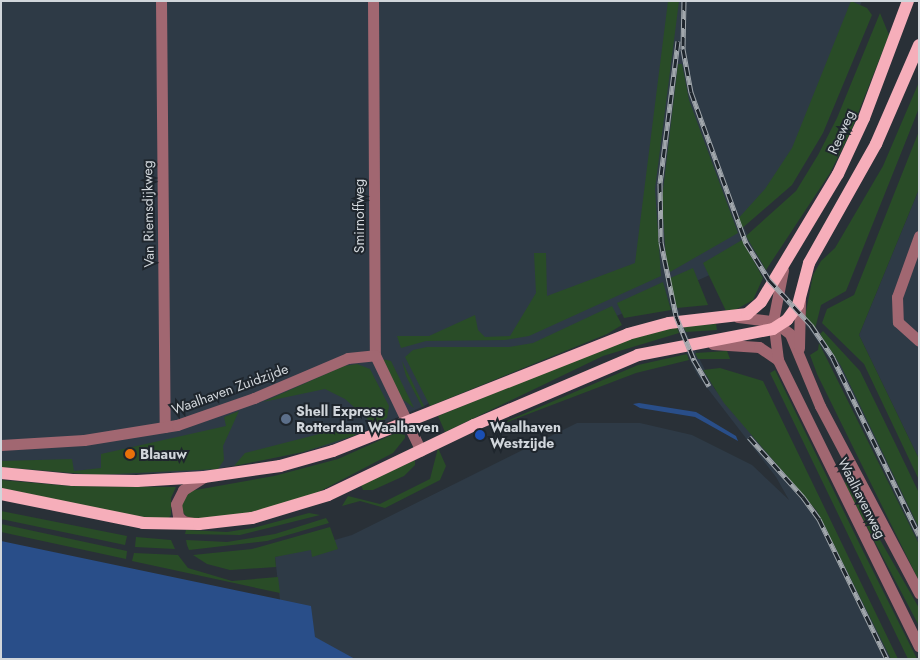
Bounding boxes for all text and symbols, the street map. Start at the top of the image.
street label: Reeweg [824,107,858,157]
street label: Van Riemsdijkweg [139,160,157,268]
street label: Smirnoffweg [351,179,367,253]
street label: Waalhaven Zuidzijde [169,360,291,418]
place label: Shell Express Rotterdam Waalhaven [296,403,439,436]
marker: Shell Express Rotterdam Waalhaven [280,413,292,425]
place label: Waalhaven Westzijde [490,419,561,452]
marker: Waalhaven Westzijde [474,429,486,441]
place label: Blaauw [140,446,187,462]
marker: Blaauw [124,448,136,460]
street label: Waalhavenweg [835,455,889,541]

